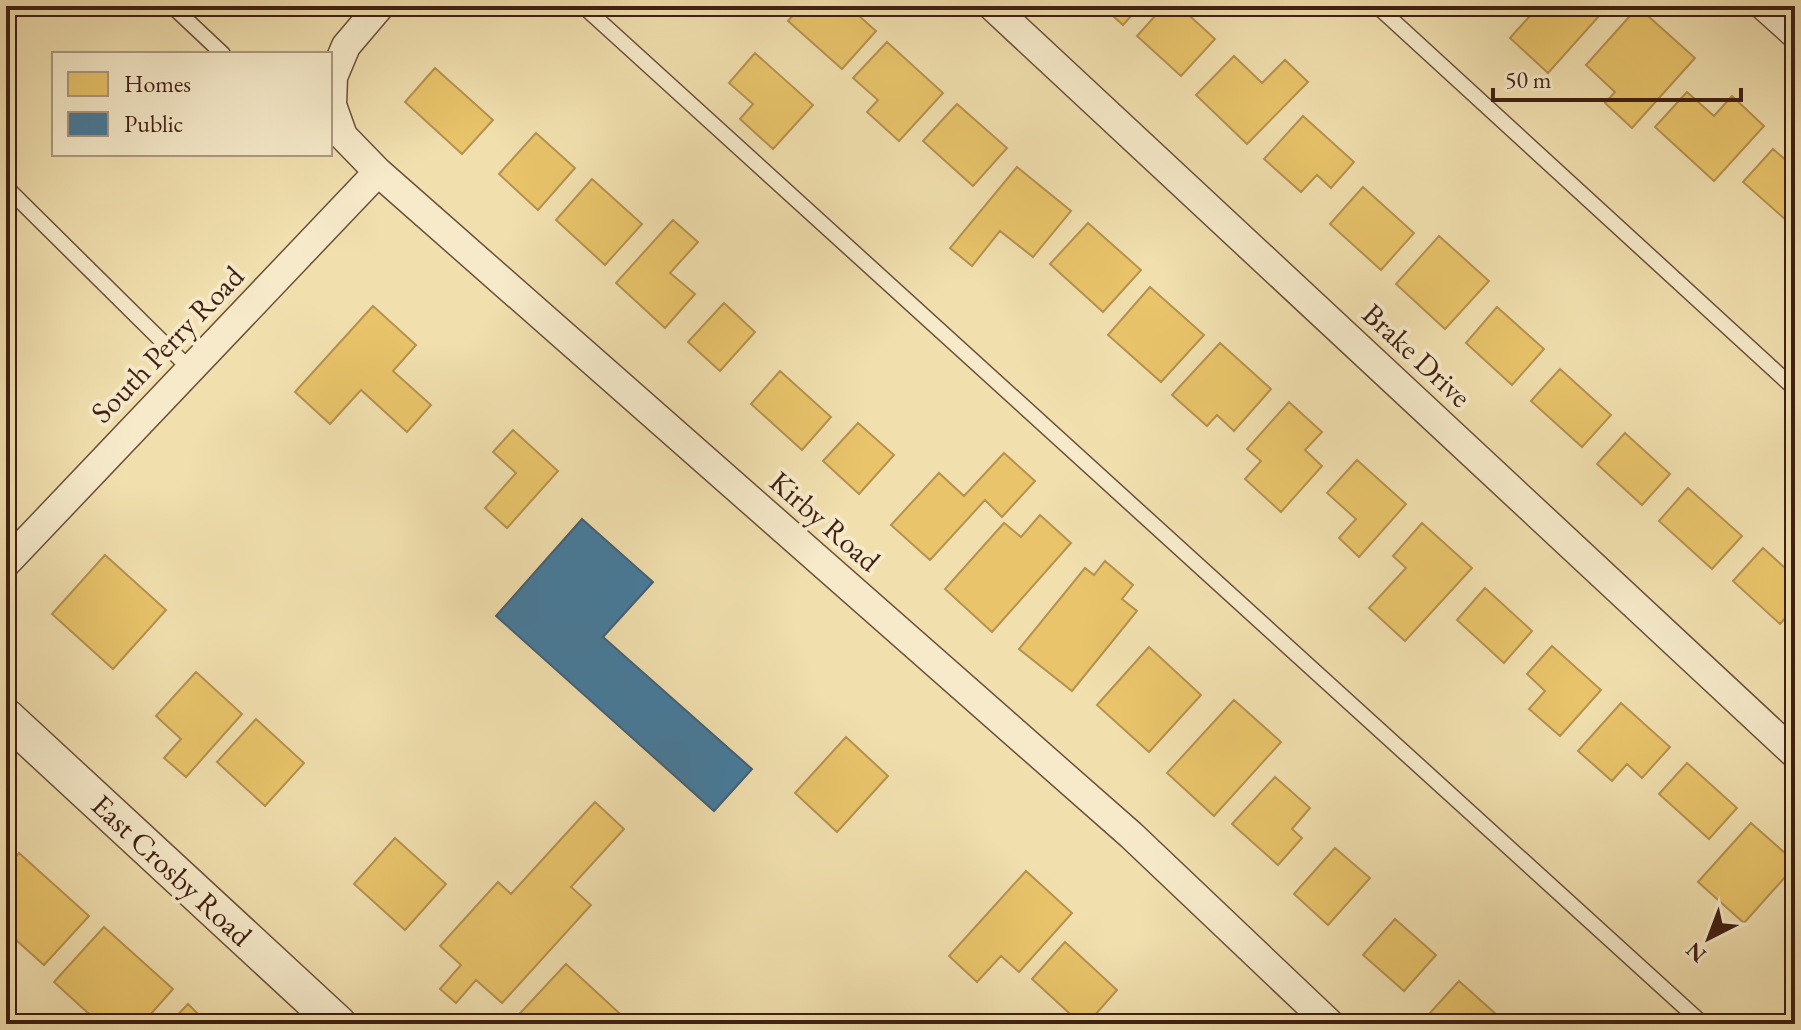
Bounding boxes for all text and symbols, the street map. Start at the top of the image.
legend [52,52,332,156]
scale bar [1493,52,1741,102]
text: 50 m [1505,64,1552,95]
text: Homes [124,68,191,99]
text: Public [124,108,183,139]
street label: South Perry Road [82,256,253,431]
street label: Brake Drive [1354,295,1480,415]
street label: Kirby Road [761,462,889,580]
street label: East Crosby Road [83,786,261,955]
north arrow [1669,898,1749,978]
text: N [1679,936,1712,969]

